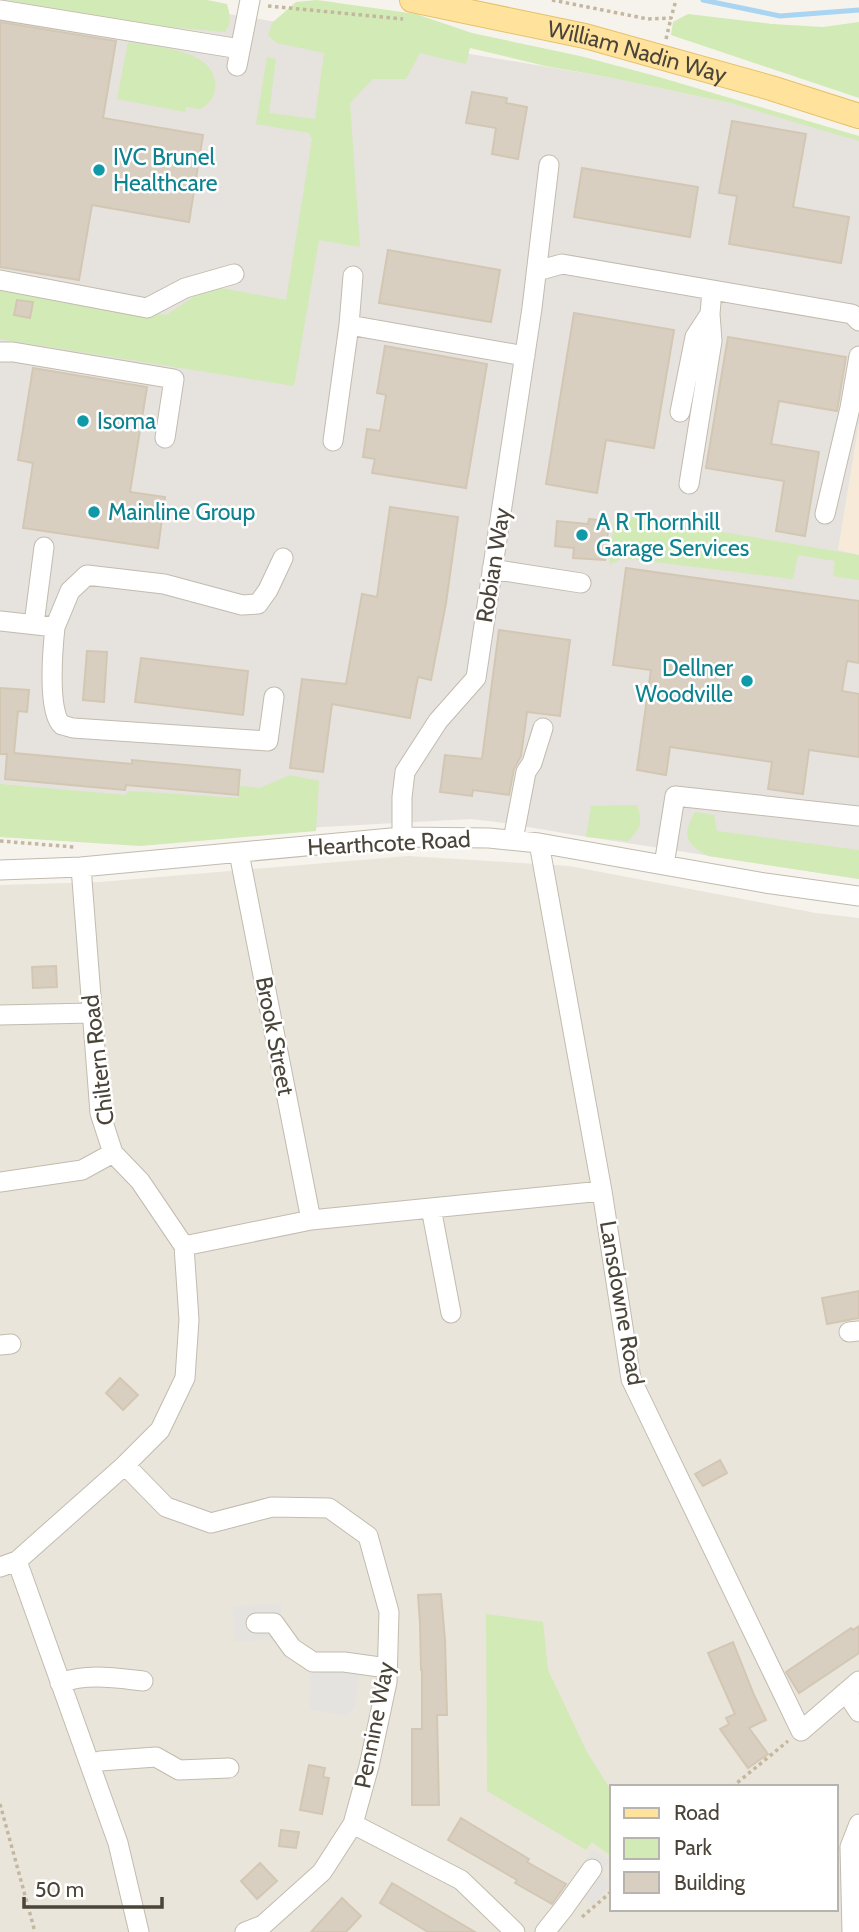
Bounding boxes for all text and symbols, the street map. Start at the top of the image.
street label: William Nadin Way [545,15,730,89]
place label: IVC Brunel Healthcare [113,143,218,197]
marker: IVC Brunel Healthcare [91,162,107,178]
place label: Isoma [97,407,156,435]
marker: Isoma [75,413,91,429]
place label: Mainline Group [108,498,255,526]
marker: Mainline Group [86,504,102,520]
street label: Robian Way [470,505,516,624]
place label: A R Thornhill Garage Services [596,508,749,562]
marker: A R Thornhill Garage Services [574,527,590,543]
place label: Dellner Woodville [635,654,734,708]
marker: Dellner Woodville [739,673,755,689]
street label: Hearthcote Road [307,825,471,861]
street label: Brook Street [250,974,300,1098]
street label: Chiltern Road [76,993,120,1127]
street label: Lansdowne Road [594,1219,650,1387]
street label: Pennine Way [348,1659,400,1791]
legend [610,1785,838,1911]
text: Road [674,1800,720,1825]
text: Park [674,1835,712,1860]
scale bar [24,1866,163,1910]
text: Building [674,1870,746,1895]
text: 50 m [35,1877,84,1902]

